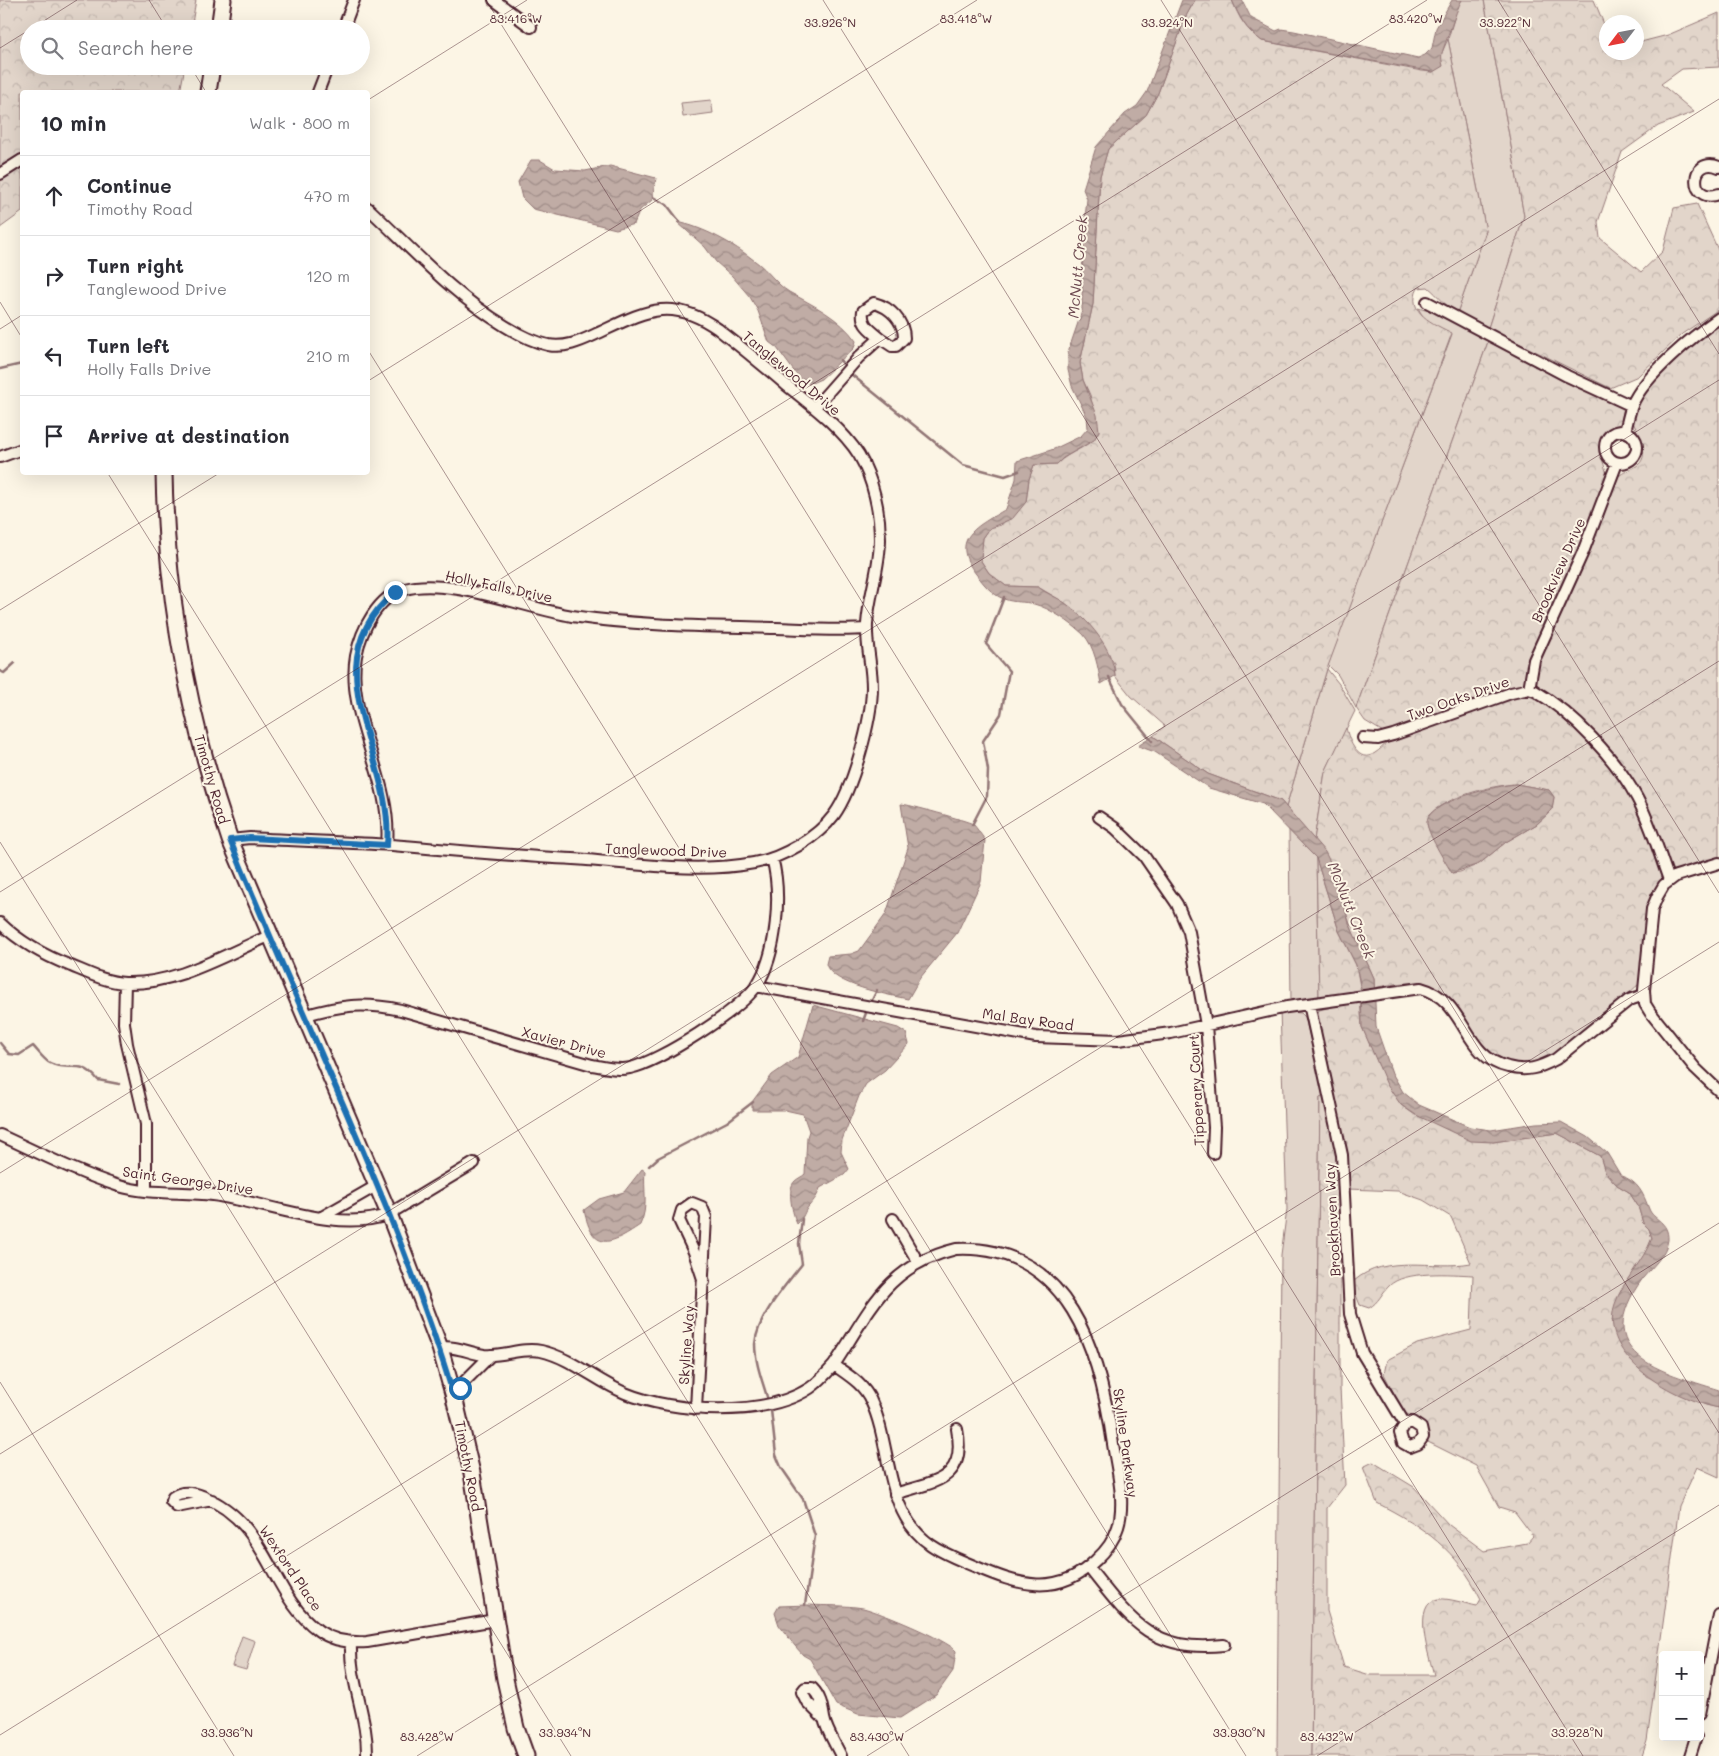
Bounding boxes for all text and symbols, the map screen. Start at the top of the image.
text: 83.416°W [490,10,542,26]
text: 83.418°W [940,10,992,26]
text: 83.420°W [1389,10,1443,26]
text: 33.926°N [804,14,856,30]
text: 33.924°N [1141,14,1193,30]
text: 33.922°N [1479,14,1531,30]
north arrow [1599,15,1644,60]
search box [20,20,370,75]
icon: search [38,34,66,62]
text: Search here [78,35,194,60]
text: 10 min [40,109,106,136]
text: Walk · 800 m [249,112,350,133]
text: Continue [87,173,172,198]
icon: ahead [40,182,68,210]
text: 470 m [304,185,350,206]
text: Timothy Road [87,198,192,219]
water label: McNutt Creek [1063,214,1092,319]
text: Turn right [87,253,184,278]
icon: right [40,262,68,290]
text: 120 m [306,265,350,286]
text: Tanglewood Drive [87,278,227,299]
street label: Tanglewood Drive [739,326,845,420]
text: Turn left [87,333,170,358]
icon: left [40,342,68,370]
text: 210 m [306,345,350,366]
text: Holly Falls Drive [87,358,212,379]
icon: arrive [40,422,68,450]
text: Arrive at destination [87,423,290,448]
street label: Brookview Drive [1526,515,1590,625]
street label: Holly Falls Drive [444,565,554,607]
route end [384,581,407,604]
street label: Two Oaks Drive [1404,672,1512,724]
street label: Timothy Road [190,732,234,826]
street label: Tanglewood Drive [605,838,727,862]
water label: McNutt Creek [1323,859,1381,962]
street label: Mal Bay Road [981,1003,1075,1035]
street label: Xavier Drive [520,1022,608,1062]
street label: Tipperary Court [1184,1034,1208,1146]
street label: Saint George Drive [121,1161,255,1199]
street label: Brookhaven Way [1320,1163,1344,1277]
street label: Skyline Way [674,1305,698,1385]
route start [449,1377,472,1400]
street label: Skyline Parkway [1109,1387,1143,1499]
street label: Timothy Road [451,1419,487,1513]
street label: Wexford Place [255,1521,327,1615]
map controls [1659,1651,1704,1741]
button: + [1659,1651,1704,1696]
button: − [1659,1696,1704,1741]
text: 33.936°N [201,1724,253,1740]
text: 33.934°N [539,1724,591,1740]
text: 33.930°N [1213,1724,1265,1740]
text: 33.928°N [1551,1724,1603,1740]
text: 83.428°W [400,1728,454,1744]
text: 83.430°W [850,1728,904,1744]
text: 83.432°W [1300,1728,1354,1744]

